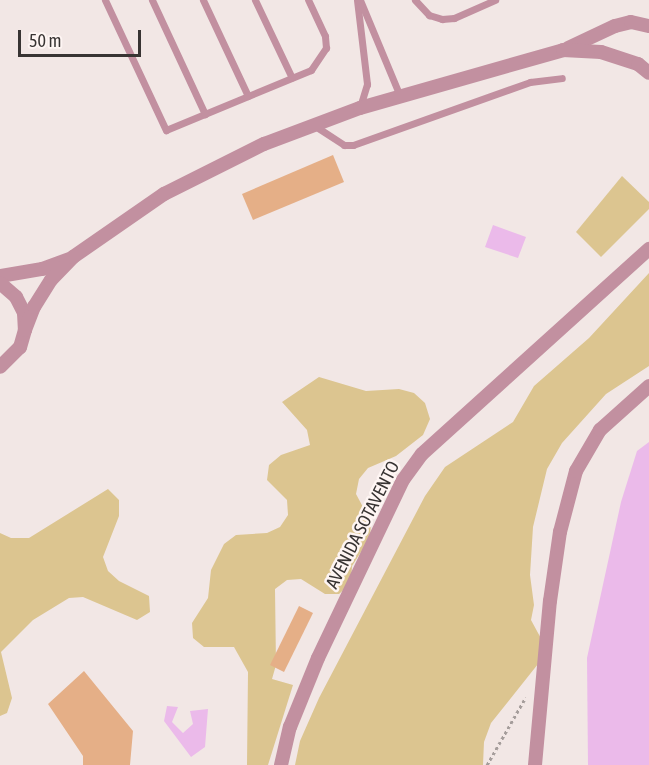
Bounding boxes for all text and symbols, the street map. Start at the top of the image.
scale bar [21,18,144,56]
text: 50 m [29,30,61,51]
street label: AVENIDA SOTAVENTO [322,458,404,592]

